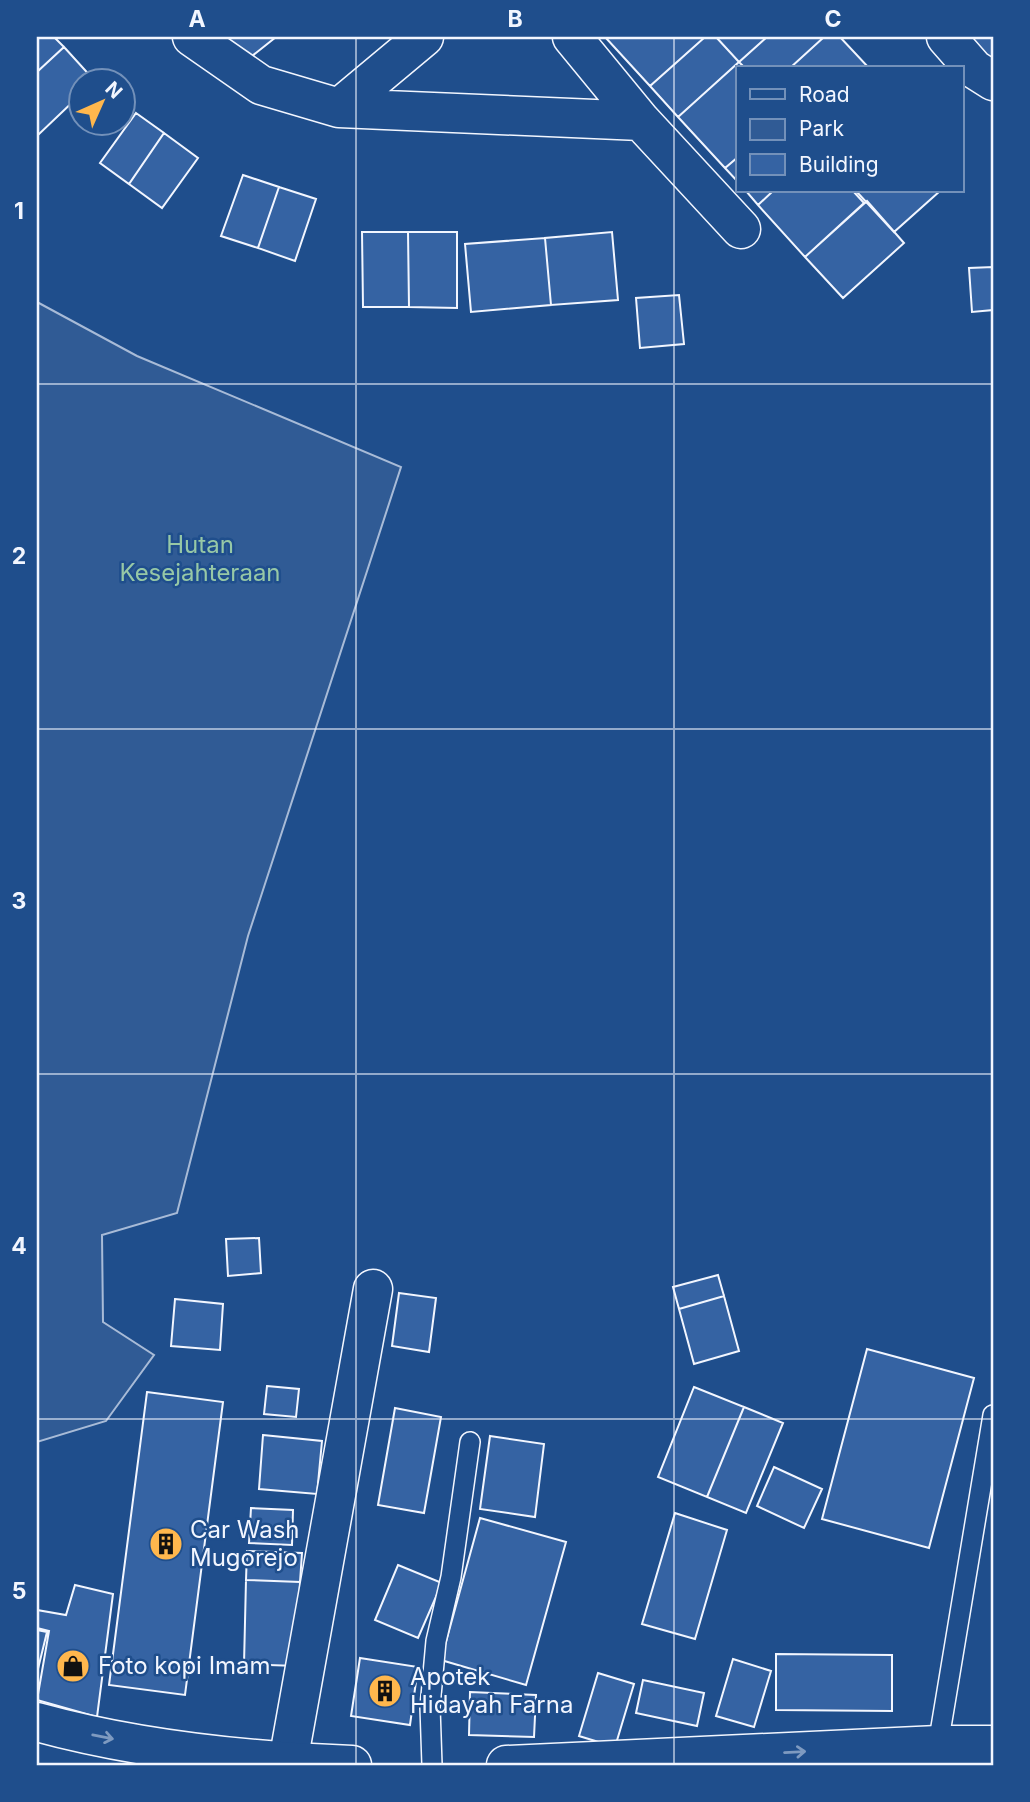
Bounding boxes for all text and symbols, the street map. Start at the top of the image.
text: A [188,5,206,33]
text: B [507,5,523,33]
text: C [824,5,842,33]
north arrow [66,66,136,136]
legend [736,66,964,192]
text: N [100,77,127,104]
text: Road [799,82,850,107]
text: Park [799,116,844,141]
text: Building [799,152,879,177]
text: 1 [14,197,24,225]
park label: Hutan Kesejahteraan [119,530,281,587]
text: 2 [12,542,26,570]
text: 3 [12,887,26,915]
text: 4 [11,1232,27,1260]
place label: Car Wash Mugorejo [190,1515,300,1572]
building icon: Car Wash Mugorejo [147,1525,185,1563]
text: 5 [12,1577,26,1605]
shop icon: Foto kopi Imam [54,1647,92,1685]
place label: Foto kopi Imam [98,1651,271,1680]
place label: Apotek Hidayah Farna [410,1662,573,1719]
building icon: Apotek Hidayah Farna [366,1672,404,1710]
one-way arrow [91,1730,114,1744]
one-way arrow [783,1745,806,1758]

